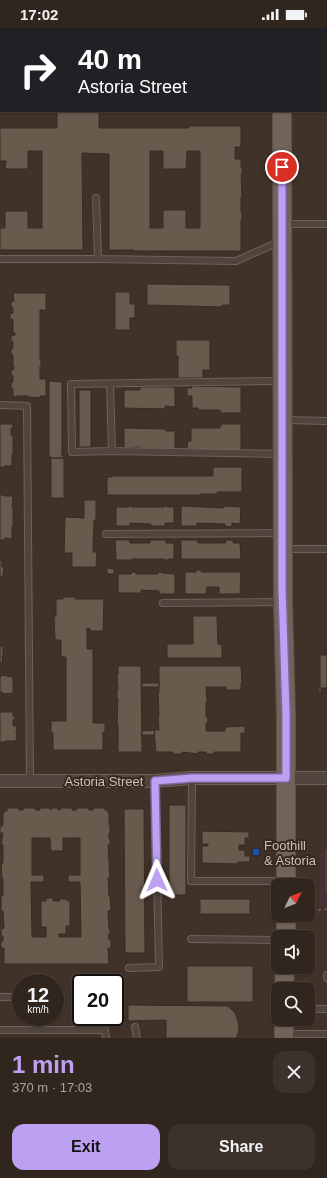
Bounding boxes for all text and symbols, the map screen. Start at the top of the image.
text: 17:02 [20,6,58,23]
icon: right [12,44,64,96]
text: 40 m [78,44,142,75]
text: Astoria Street [78,77,187,97]
pin [265,150,299,184]
icon: arrive [271,156,293,178]
street label: Astoria Street [65,774,144,789]
place label: Foothill & Astoria [264,838,317,868]
marker: Foothill & Astoria [251,847,261,857]
position arrow [136,859,178,901]
north arrow [271,878,315,922]
map controls [271,878,315,1026]
button: sound [271,930,315,974]
speed limit sign: 20 [72,974,124,1026]
button: search [271,982,315,1026]
text: 12 [27,984,49,1006]
text: km/h [27,1004,49,1015]
text: 1 min [12,1051,75,1078]
button: close [273,1051,315,1093]
text: 370 m · 17:03 [12,1080,92,1095]
button: Exit [12,1124,160,1170]
button: Share [168,1124,315,1170]

